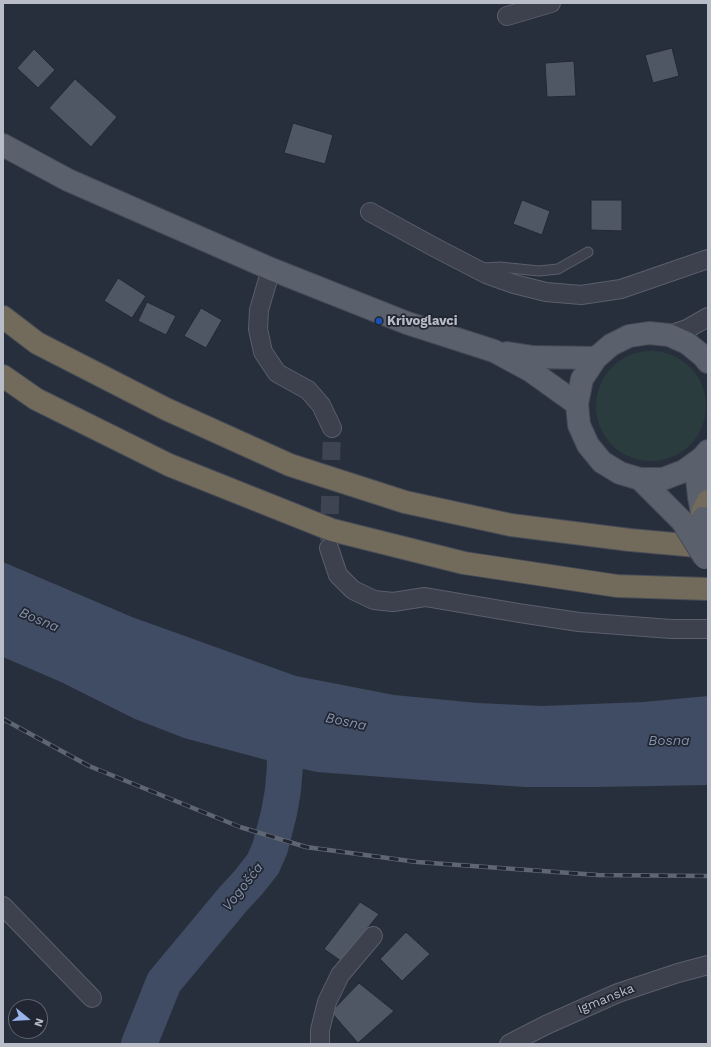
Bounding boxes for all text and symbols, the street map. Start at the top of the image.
place label: Krivoglavci [387,313,457,329]
marker: Krivoglavci [374,316,384,326]
water label: Bosna [17,604,61,636]
water label: Bosna [324,709,368,735]
water label: Bosna [648,733,690,749]
water label: Vogošća [219,860,267,914]
street label: Igmanska [575,981,637,1017]
north arrow [8,999,48,1039]
text: N [31,1017,46,1028]

